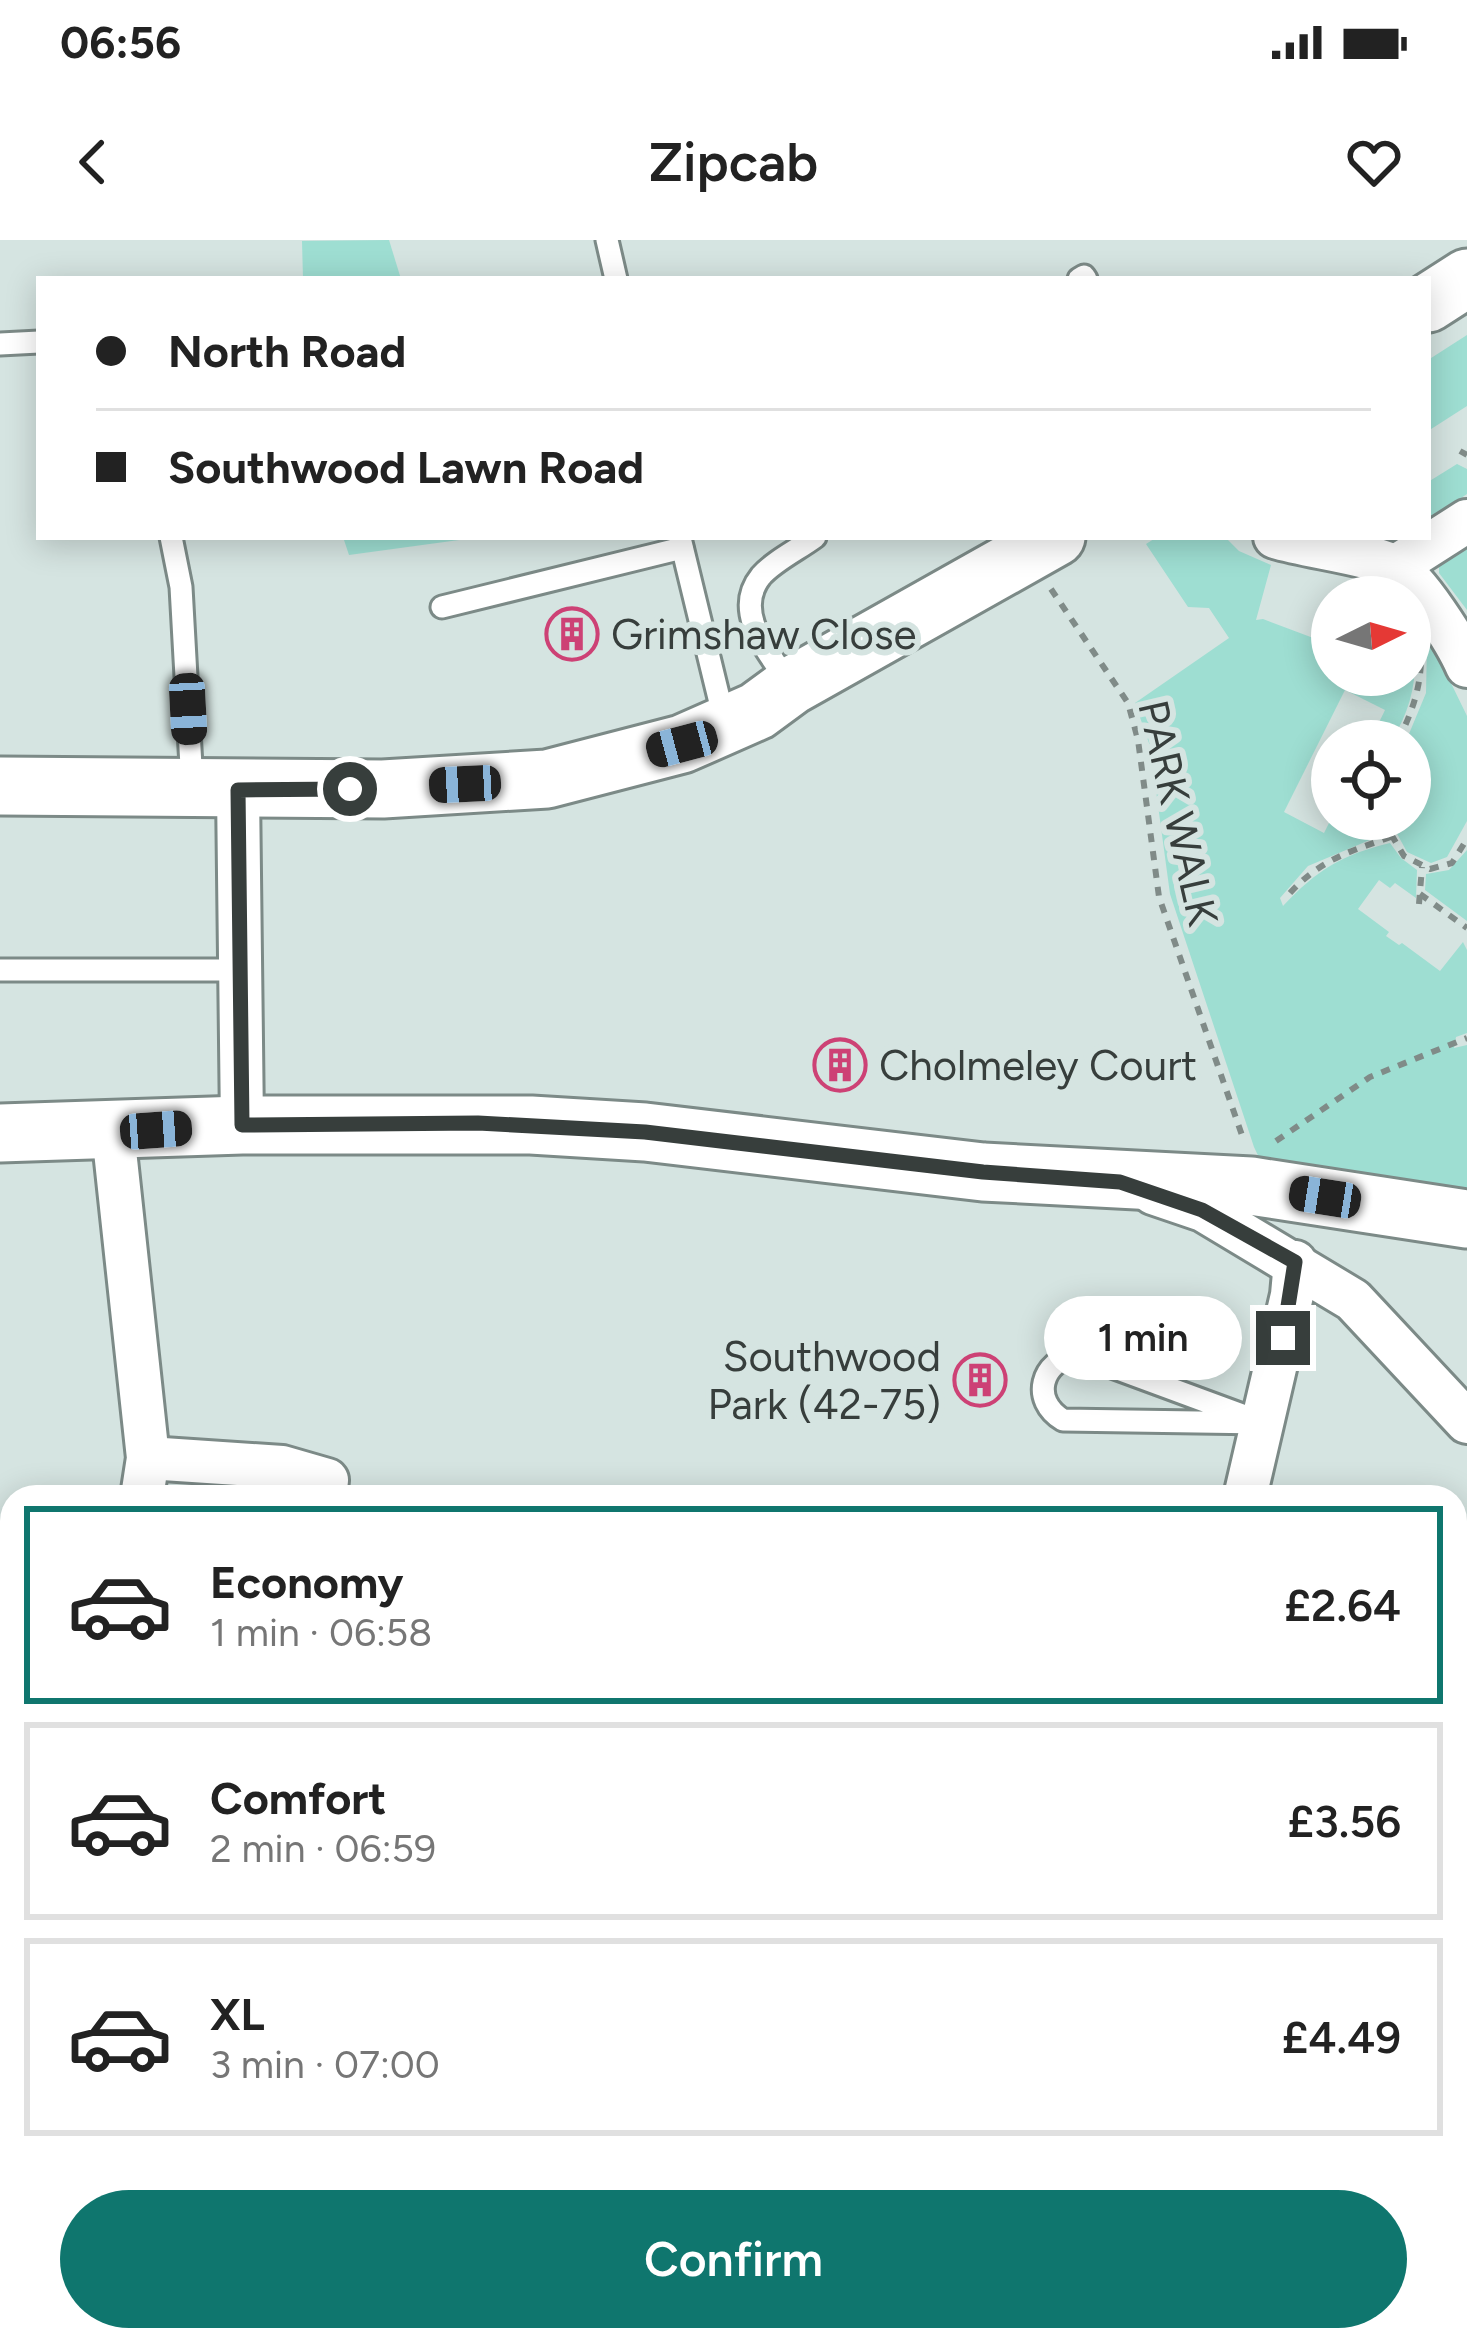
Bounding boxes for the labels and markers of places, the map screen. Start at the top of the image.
building icon: Grimshaw Close [544,606,600,662]
place label: Grimshaw Close [611,609,916,660]
building icon: Cholmeley Court [812,1037,868,1093]
place label: Cholmeley Court [879,1040,1197,1091]
place label: Southwood Park (42-75) [707,1331,941,1430]
building icon: Southwood Park (42-75) [952,1352,1008,1408]

